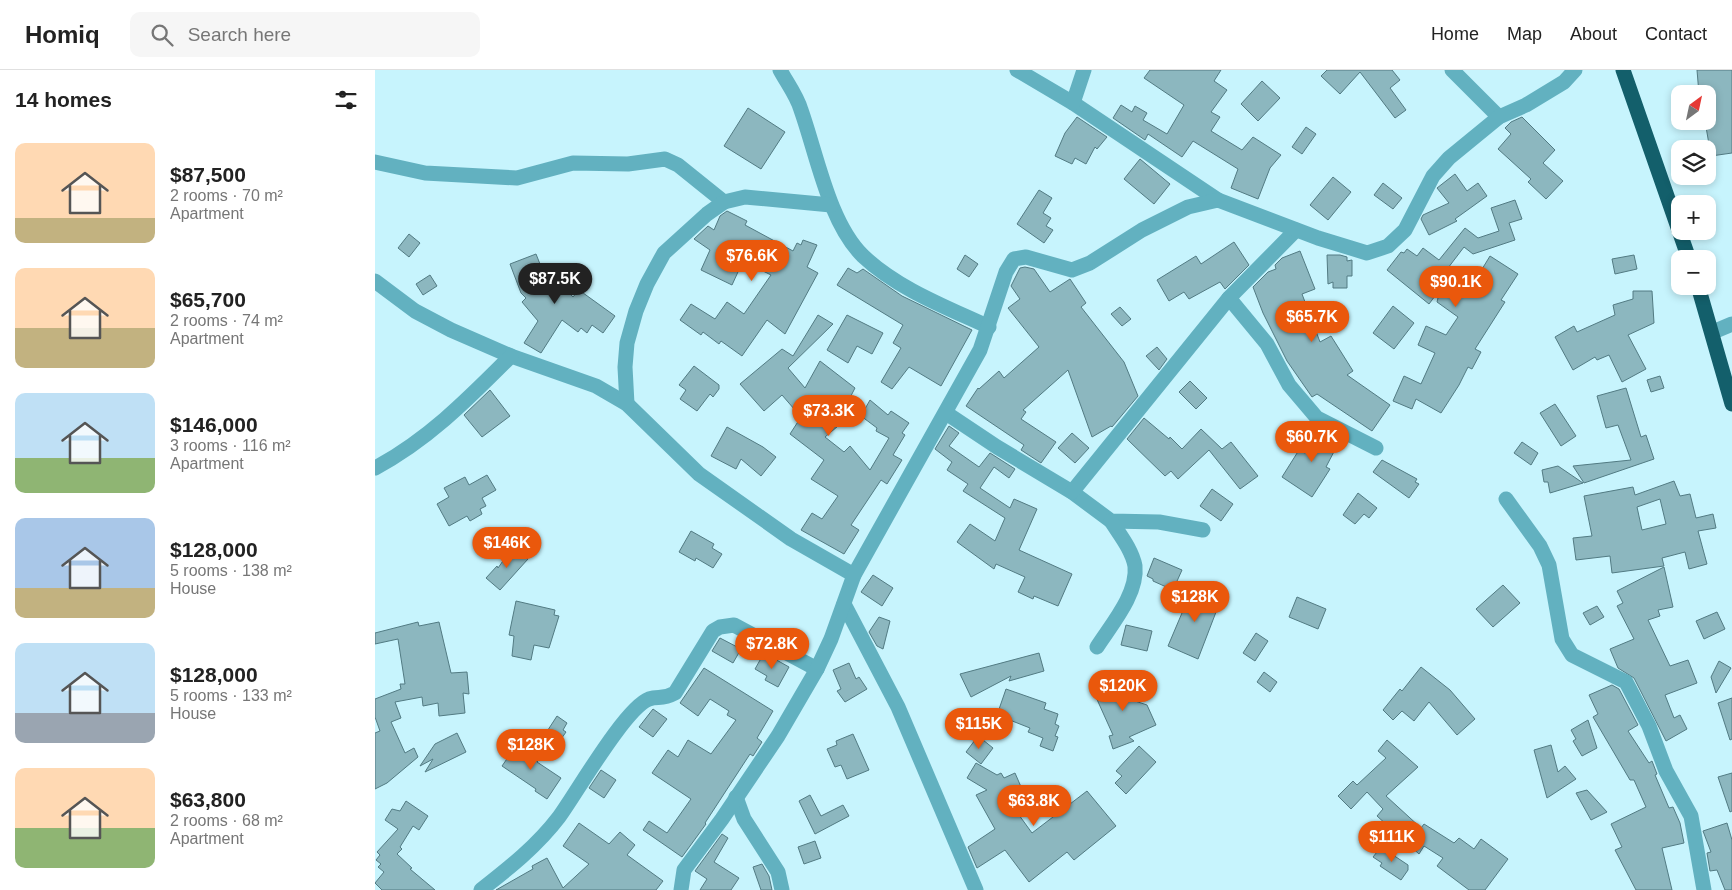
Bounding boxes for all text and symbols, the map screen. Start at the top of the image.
search box [130,12,480,57]
text: Homiq [25,21,100,48]
icon: search [148,21,176,49]
text: Search here [188,24,291,45]
text: Home [1431,24,1479,44]
text: Map [1507,24,1542,44]
text: About [1570,24,1617,44]
text: Contact [1645,24,1707,44]
north arrow [1671,85,1716,130]
map controls [1671,85,1716,295]
icon: filters [332,86,360,114]
text: 14 homes [15,88,112,111]
button: layers [1671,140,1716,185]
icon: home [55,163,115,223]
text: $87,500 [170,163,246,186]
text: 2 rooms · 70 m² [170,187,283,204]
button: + [1671,195,1716,240]
text: Apartment [170,205,244,222]
pin: $76.6K [711,240,793,282]
text: $76.6K [726,247,778,264]
button: − [1671,250,1716,295]
pin: $87.5K [514,262,596,305]
pin: $90.1K [1415,266,1497,308]
text: $87.5K [529,270,581,287]
text: $90.1K [1430,273,1482,290]
icon: home [55,288,115,348]
text: $65,700 [170,288,246,311]
pin: $65.7K [1271,300,1353,343]
text: $65.7K [1286,308,1338,325]
text: 2 rooms · 74 m² [170,312,283,329]
text: Apartment [170,330,244,347]
pin: $73.3K [788,394,870,437]
text: $73.3K [803,402,855,419]
icon: home [55,413,115,473]
text: $146,000 [170,413,258,436]
pin: $60.7K [1271,420,1353,463]
text: $60.7K [1286,428,1338,445]
text: 3 rooms · 116 m² [170,437,291,454]
text: Apartment [170,455,244,472]
pin: $146K [472,526,542,569]
text: $146K [483,534,531,551]
icon: home [55,538,115,598]
text: $128,000 [170,538,258,561]
text: 5 rooms · 138 m² [170,562,292,579]
text: House [170,580,216,597]
pin: $128K [1160,580,1230,623]
text: $128K [1171,588,1219,605]
pin: $72.8K [731,628,813,670]
text: $72.8K [746,635,798,652]
icon: home [55,663,115,723]
text: $128,000 [170,663,258,686]
pin: $120K [1088,670,1158,712]
text: $120K [1099,677,1147,694]
text: 5 rooms · 133 m² [170,687,292,704]
text: House [170,705,216,722]
pin: $115K [944,708,1014,750]
text: $115K [956,715,1002,732]
pin: $128K [496,728,566,771]
text: $128K [507,736,555,753]
pin: $63.8K [993,784,1075,827]
icon: home [55,788,115,848]
text: $63,800 [170,788,246,811]
text: $63.8K [1008,792,1060,809]
text: 2 rooms · 68 m² [170,812,283,829]
pin: $111K [1357,820,1427,863]
text: $111K [1369,828,1415,845]
text: Apartment [170,830,244,847]

